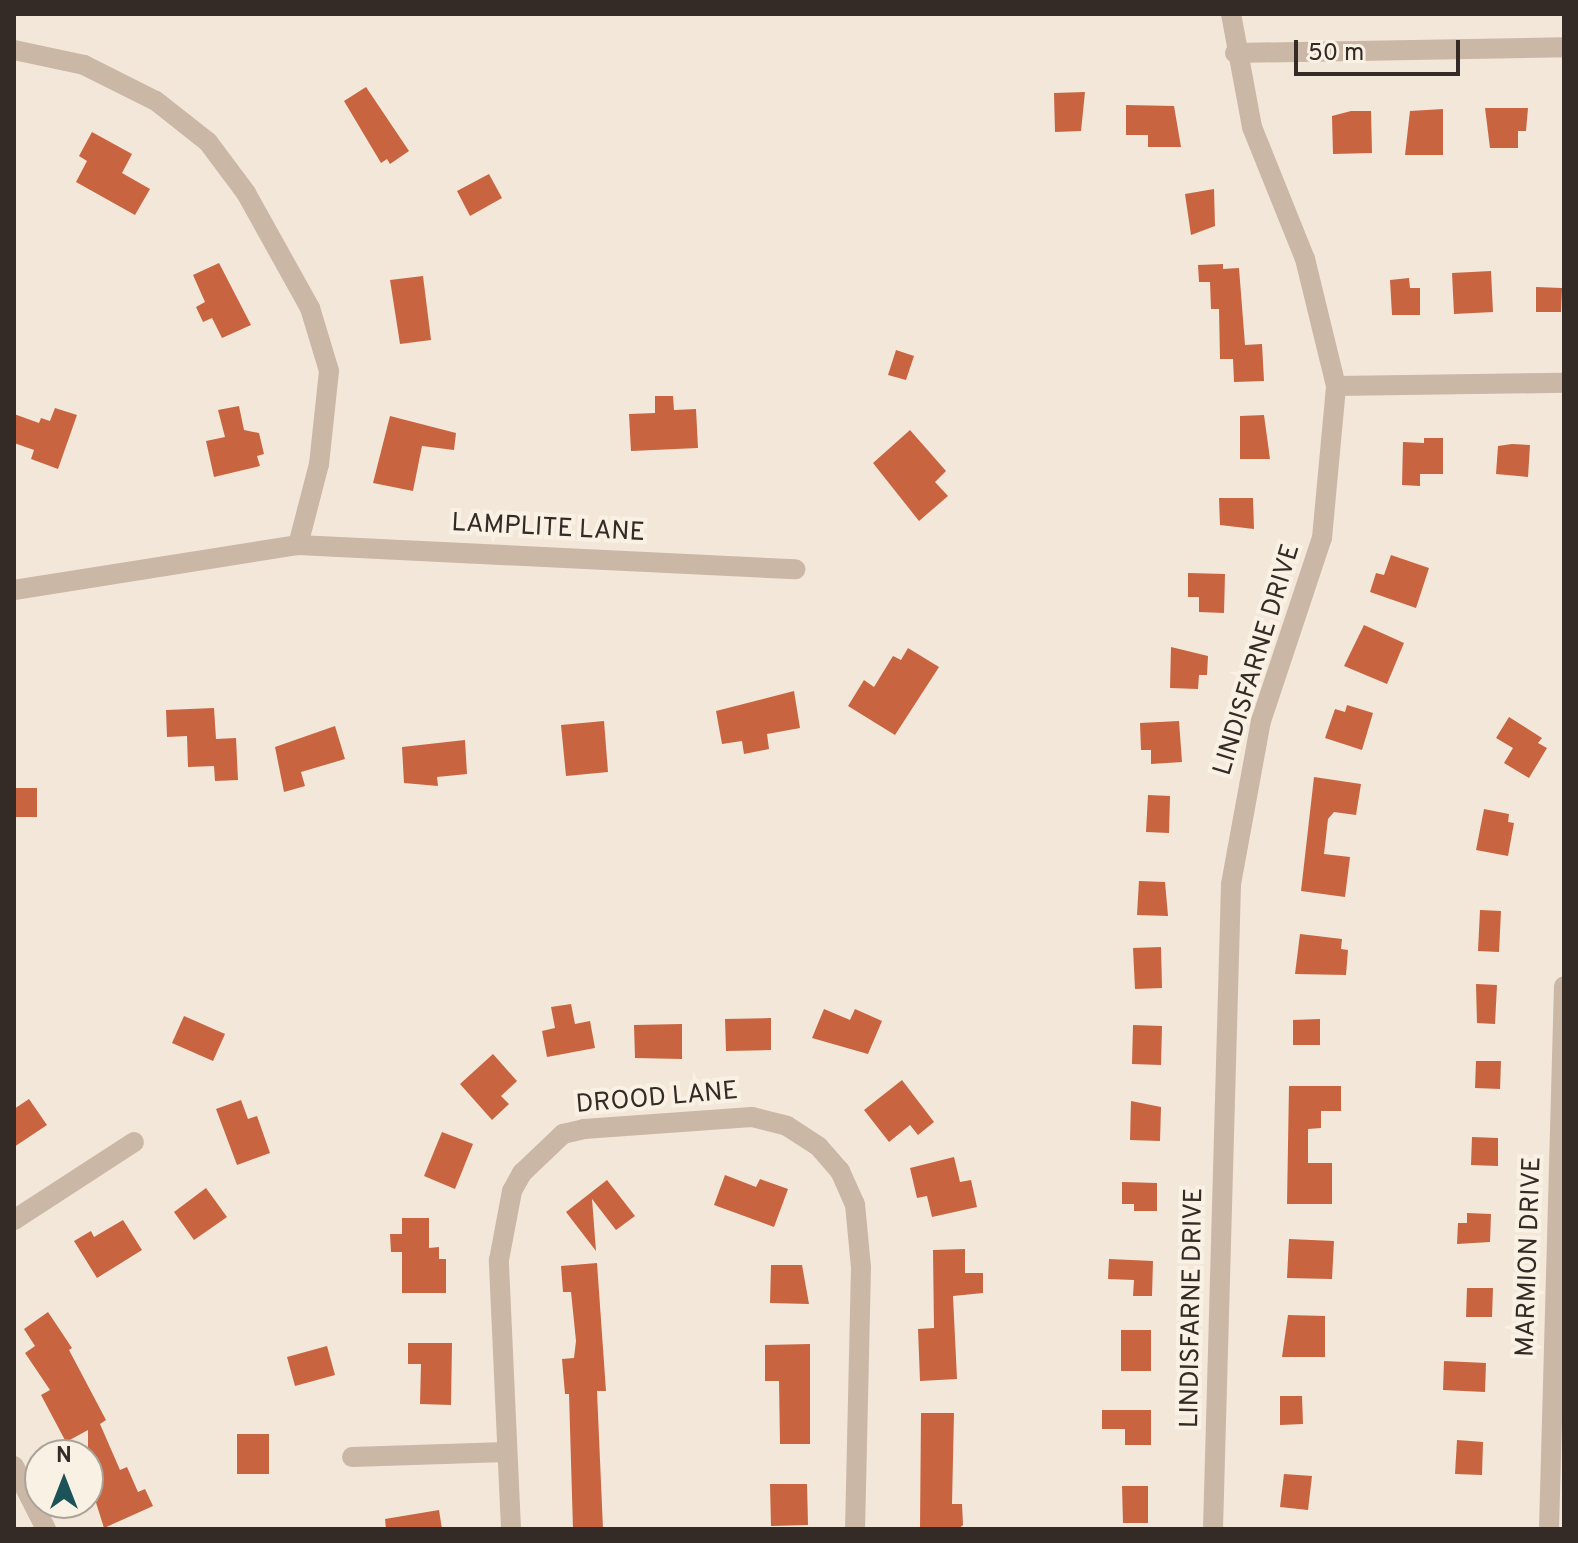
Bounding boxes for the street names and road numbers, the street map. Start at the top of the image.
street label: LAMPLITE LANE [450,508,646,550]
street label: LINDISFARNE DRIVE [1208,541,1308,779]
street label: DROOD LANE [575,1076,739,1122]
street label: MARMION DRIVE [1511,1156,1549,1358]
street label: LINDISFARNE DRIVE [1175,1188,1211,1428]

